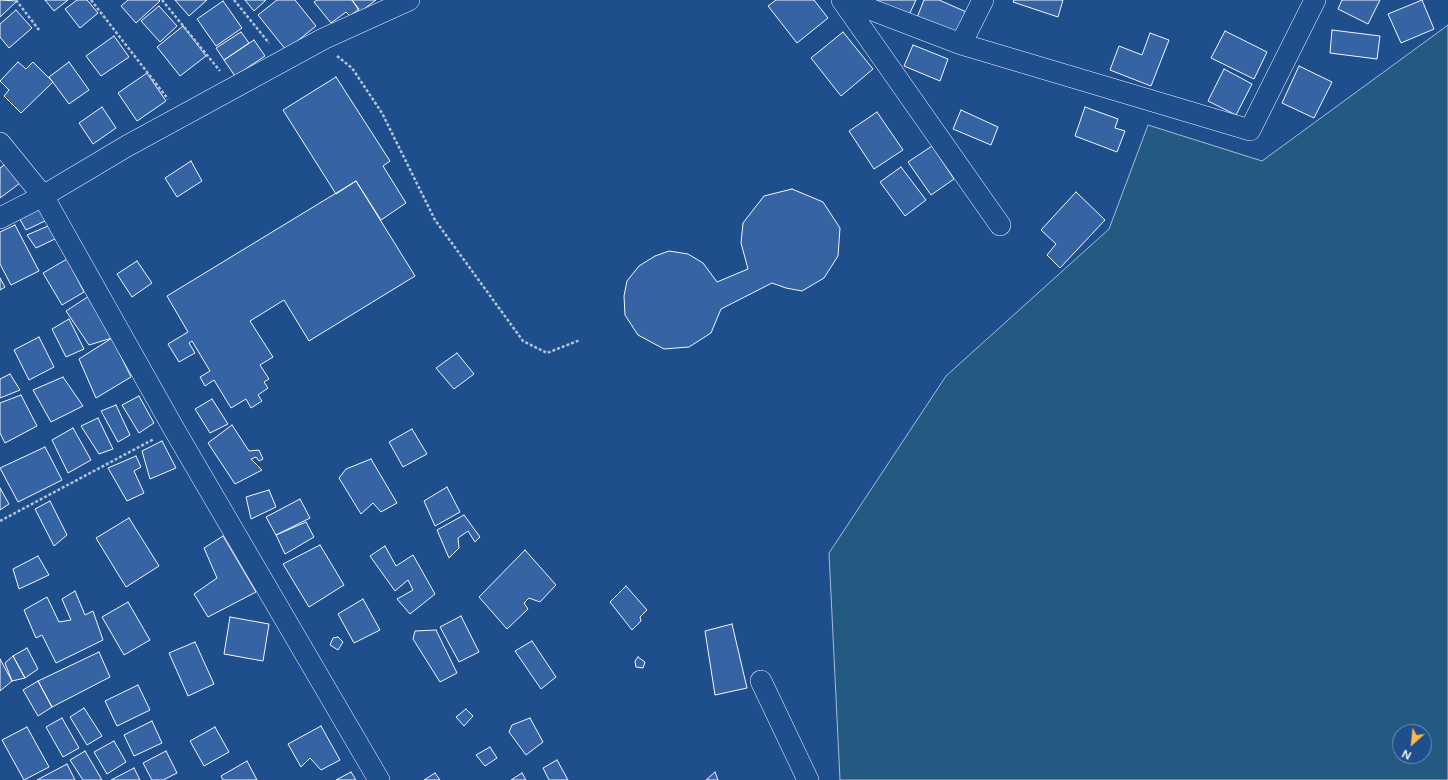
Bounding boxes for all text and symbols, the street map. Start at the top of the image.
north arrow [1392,724,1432,764]
text: N [1400,747,1414,762]

